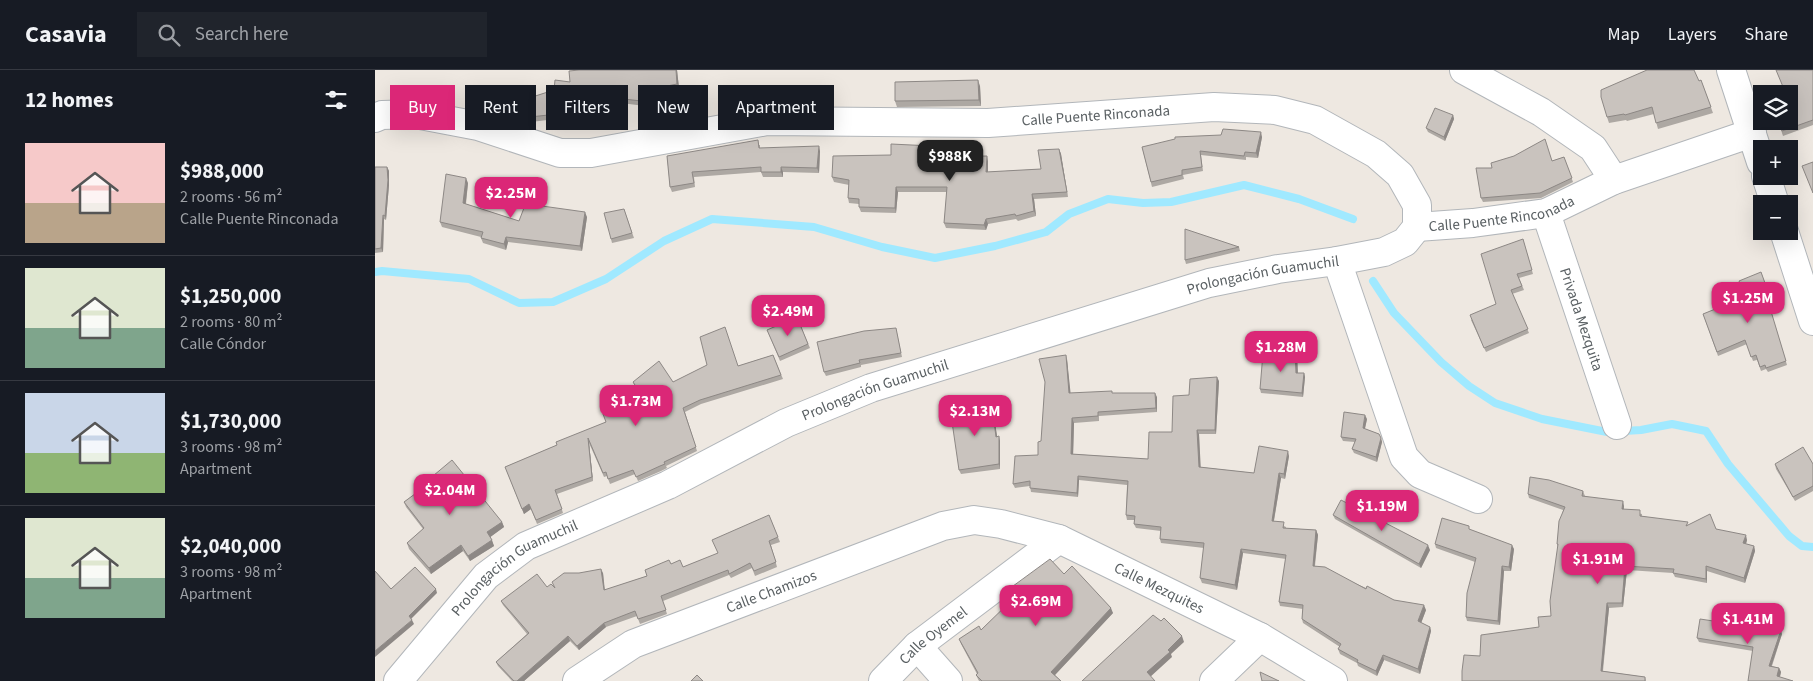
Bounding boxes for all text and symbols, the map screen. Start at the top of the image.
search box [137,12,487,57]
text: Casavia [25,17,107,52]
icon: search [155,21,183,49]
text: Search here [195,21,288,48]
text: Map [1608,22,1640,47]
text: Layers [1668,22,1717,47]
text: Share [1745,22,1788,47]
text: 12 homes [25,85,113,115]
chip: Buy [390,85,455,130]
chip: Rent [465,85,536,130]
chip: Filters [546,85,628,130]
chip: New [638,85,708,130]
chip: Apartment [718,85,834,130]
map controls [1753,85,1798,240]
button: layers [1753,85,1798,130]
icon: filters [322,86,350,114]
street label: Calle Puente Rinconada [1021,100,1171,131]
pin: $988K [915,140,985,182]
button: + [1753,140,1798,185]
text: $988K [928,145,972,167]
text: $988,000 [180,156,264,186]
icon: home [65,163,125,223]
pin: $2.25M [470,176,552,219]
text: $2.25M [486,182,536,204]
text: 2 rooms · 56 m² [180,186,282,208]
street label: Calle Puente Rinconada [1428,190,1578,237]
button: − [1753,195,1798,240]
text: Calle Puente Rinconada [180,208,338,230]
street label: Prolongación Guamuchil [1184,250,1340,300]
street label: Privada Mezquita [1555,265,1609,374]
text: $1,250,000 [180,281,281,311]
pin: $1.25M [1707,282,1789,324]
text: $1.25M [1723,287,1773,309]
icon: home [65,288,125,348]
pin: $2.49M [747,294,829,337]
text: $2.49M [763,300,813,322]
text: 2 rooms · 80 m² [180,311,282,333]
pin: $1.28M [1240,330,1322,373]
text: Calle Cóndor [180,333,266,355]
text: $1.28M [1256,336,1306,358]
street label: Prolongación Guamuchil [798,354,951,426]
pin: $1.73M [595,384,677,427]
text: $1.73M [611,390,661,412]
pin: $2.13M [934,394,1016,437]
text: $2.13M [950,400,1000,422]
text: $1,730,000 [180,406,281,436]
icon: home [65,413,125,473]
text: 3 rooms · 98 m² [180,436,282,458]
text: Apartment [180,458,252,480]
pin: $2.04M [409,474,491,516]
text: $2.04M [425,479,475,501]
pin: $1.19M [1341,490,1423,532]
text: $1.19M [1357,495,1407,517]
street label: Prolongación Guamuchil [446,514,581,621]
text: $2,040,000 [180,531,281,561]
icon: home [65,538,125,598]
pin: $1.91M [1557,542,1639,585]
text: $1.91M [1573,548,1623,570]
street label: Calle Mezquites [1111,557,1208,619]
text: 3 rooms · 98 m² [180,561,282,583]
street label: Calle Chamizos [723,565,820,618]
text: Apartment [180,583,252,605]
pin: $2.69M [995,584,1077,627]
text: $2.69M [1011,590,1061,612]
street label: Calle Oyemel [894,601,972,669]
pin: $1.41M [1707,602,1789,645]
text: $1.41M [1723,608,1773,630]

